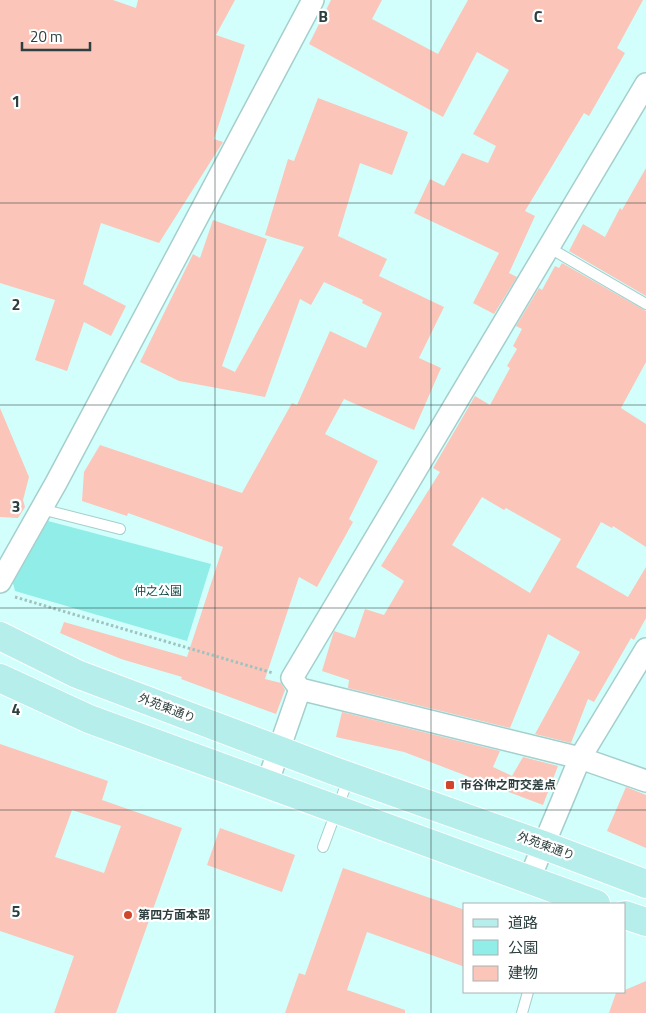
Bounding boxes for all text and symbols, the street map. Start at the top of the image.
text: B [318,4,328,28]
text: C [534,4,543,28]
scale bar [22,20,90,52]
text: 20 m [30,25,63,48]
text: 1 [12,89,20,113]
text: 2 [12,292,20,316]
text: 3 [12,494,20,518]
park label: 仲之公園 [134,581,182,600]
street label: 外苑東通り [136,688,199,727]
text: 4 [12,697,21,721]
place label: 市谷仲之町交差点 [460,775,556,794]
marker: 市谷仲之町交差点 [444,779,456,791]
street label: 外苑東通り [515,826,578,865]
text: 5 [12,899,21,923]
legend [463,903,626,993]
place label: 第四方面本部 [138,905,210,924]
marker: 第四方面本部 [122,909,134,921]
text: 道路 [508,911,538,934]
text: 公園 [508,936,538,959]
text: 建物 [508,961,538,984]

